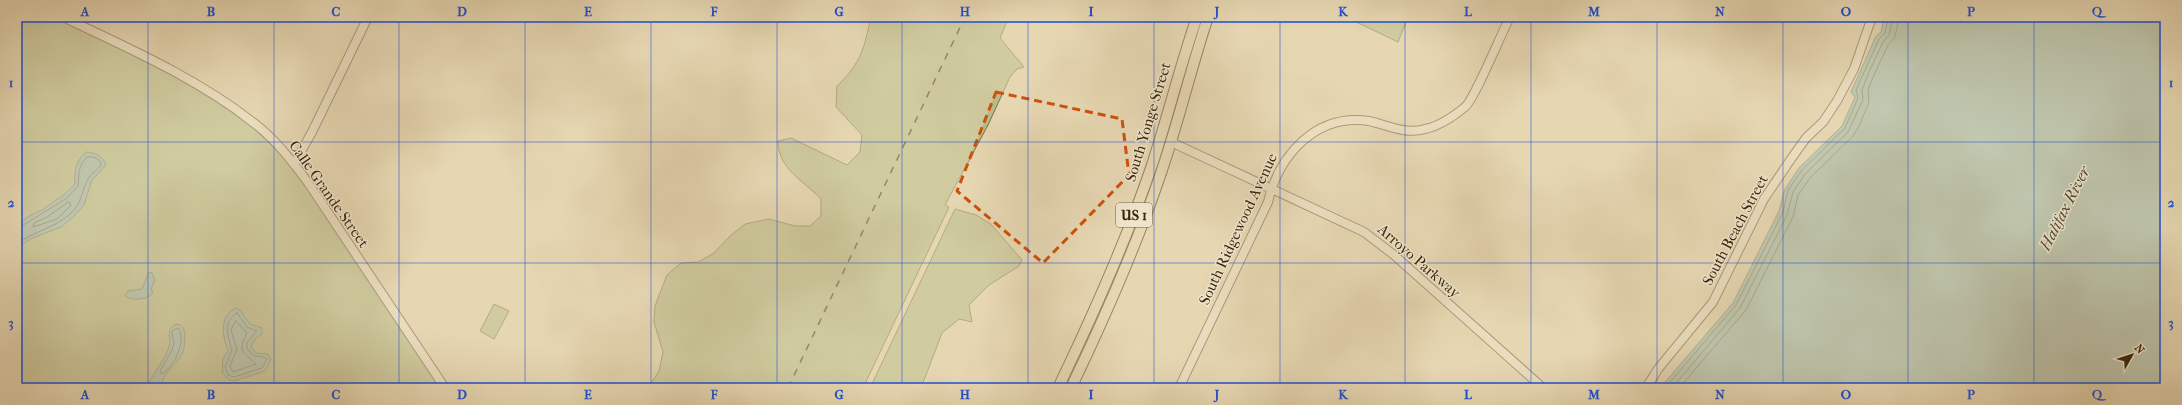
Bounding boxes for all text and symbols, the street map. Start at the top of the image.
text: A [80,4,90,19]
text: B [207,4,216,19]
text: C [332,4,341,19]
text: D [457,4,467,19]
text: E [584,4,592,19]
text: F [710,4,718,19]
text: G [834,4,844,19]
text: H [960,4,971,19]
text: I [1088,4,1094,19]
text: J [1213,4,1220,20]
text: K [1338,4,1349,19]
text: L [1464,4,1473,19]
text: M [1587,4,1600,19]
text: N [1715,4,1725,19]
text: O [1841,4,1851,19]
text: P [1967,4,1975,19]
text: Q [2092,4,2107,19]
street label: South Yonge Street [1121,59,1175,184]
text: 1 [9,75,14,90]
text: 1 [2169,75,2174,90]
street label: Calle Grande Street [285,137,373,252]
street label: South Ridgewood Avenue [1195,150,1281,308]
water label: Halifax River [2035,161,2095,254]
street label: South Beach Street [1698,171,1772,288]
text: 2 [8,195,15,210]
text: 2 [2168,195,2175,210]
road number: US 1 [1116,203,1152,227]
street label: Arroyo Parkway [1373,220,1465,302]
text: 3 [8,315,14,331]
text: 3 [2168,315,2174,331]
north arrow [2112,335,2152,375]
text: N [2132,342,2147,357]
text: A [80,387,90,402]
text: B [207,387,216,402]
text: C [332,387,341,402]
text: D [457,387,467,402]
text: E [584,387,592,402]
text: F [710,387,718,402]
text: G [834,387,844,402]
text: H [960,387,971,402]
text: I [1088,387,1094,402]
text: J [1213,387,1220,403]
text: K [1338,387,1349,402]
text: L [1464,387,1473,402]
text: M [1587,387,1600,402]
text: N [1715,387,1725,402]
text: O [1841,387,1851,402]
text: P [1967,387,1975,402]
text: Q [2092,387,2107,402]

